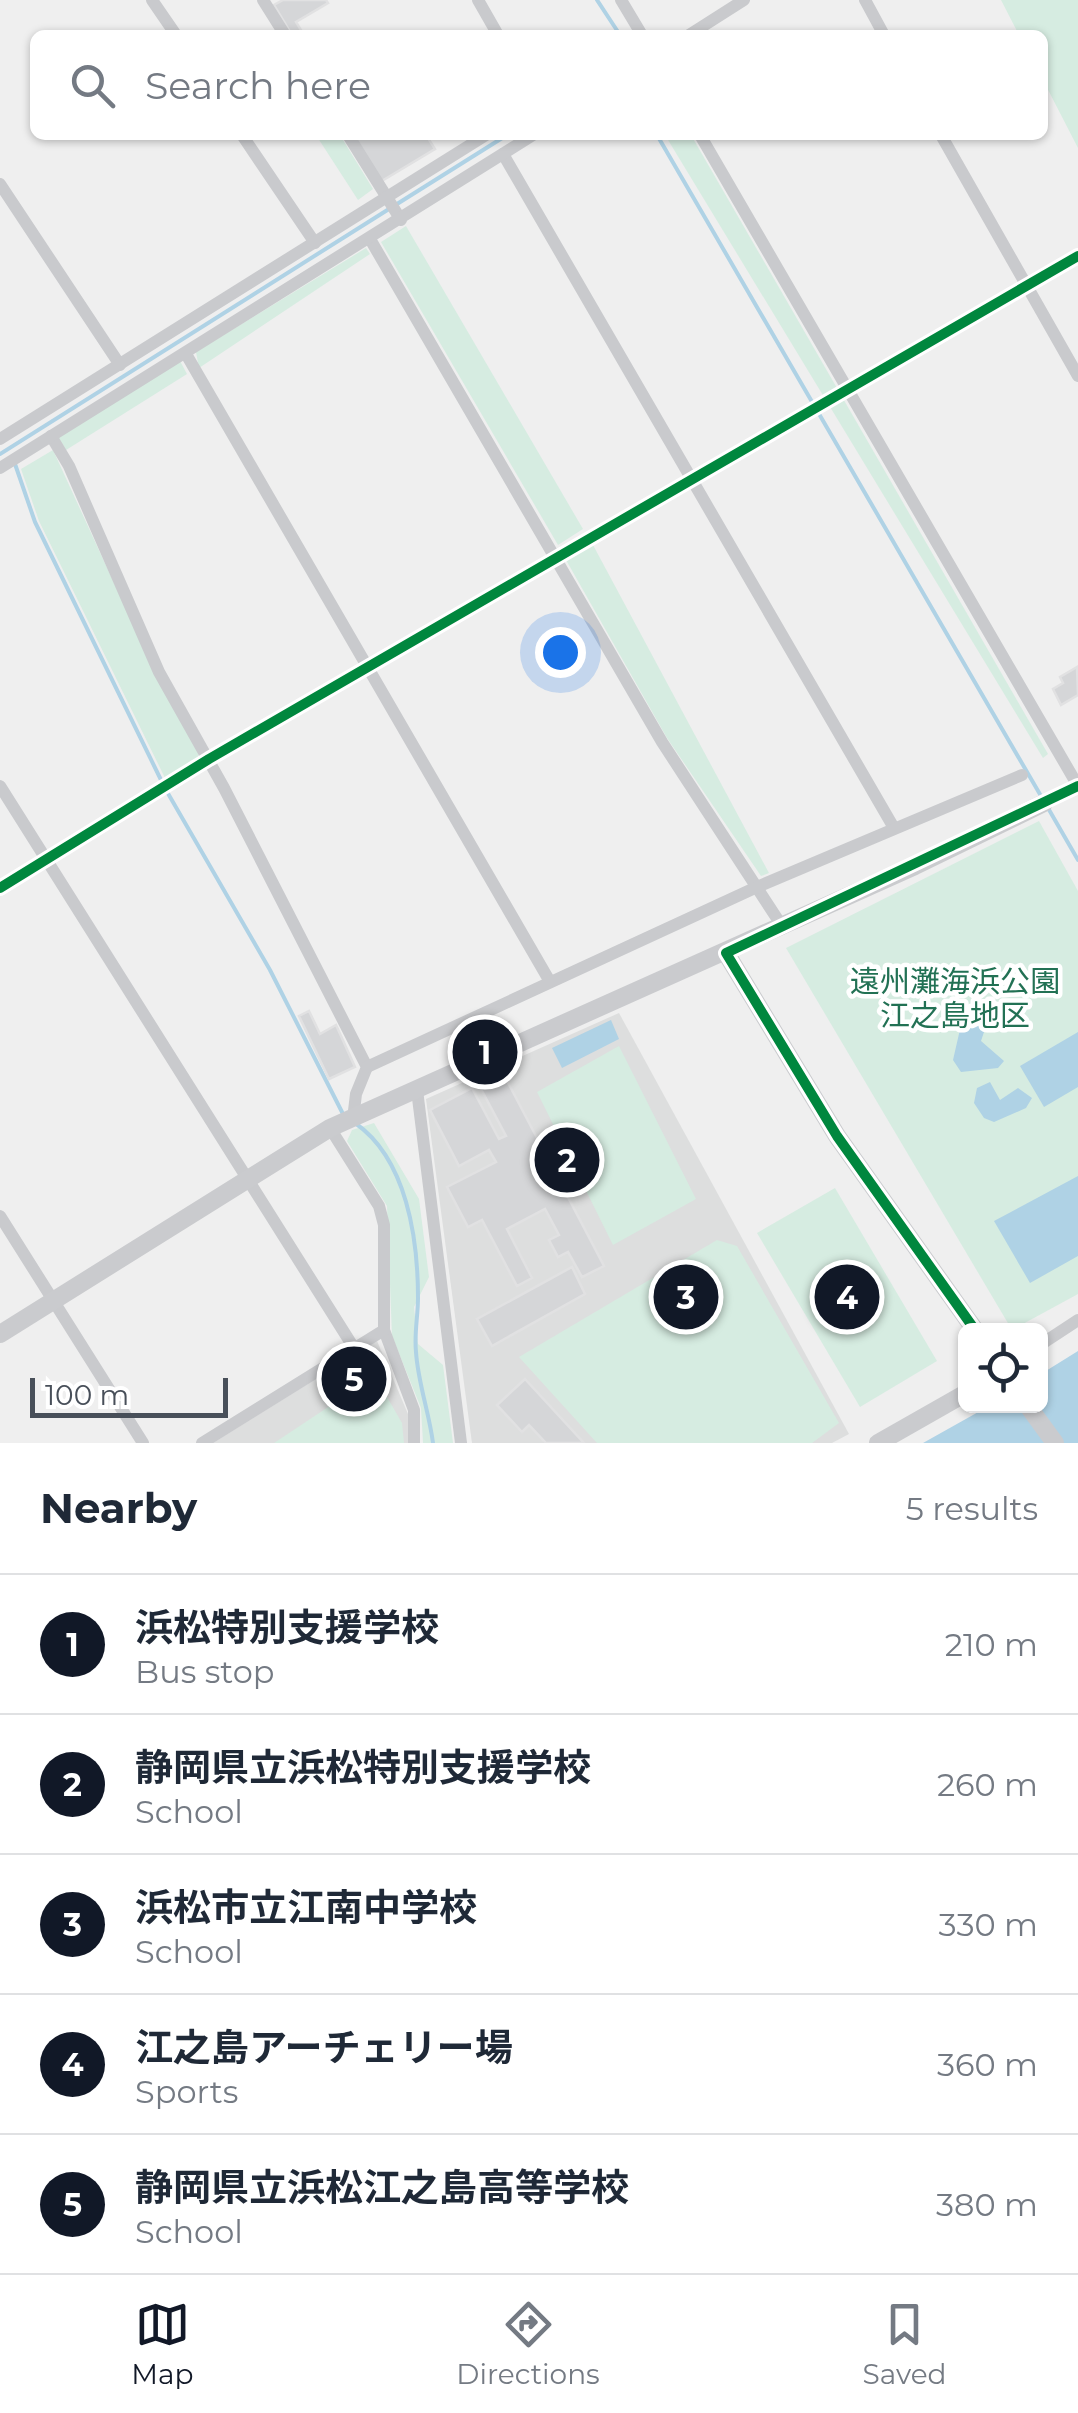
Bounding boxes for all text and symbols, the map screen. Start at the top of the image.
search box [30,30,1048,140]
icon: search [65,58,120,113]
text: Search here [145,62,371,109]
your location [535,627,586,678]
park label: 遠州灘海浜公園 江之島地区 [850,963,1060,1034]
pin: 1 [452,1014,518,1090]
pin: 2 [534,1122,600,1198]
pin: 3 [654,1260,718,1334]
pin: 4 [814,1260,880,1334]
map controls [958,1323,1048,1413]
button: locate [958,1323,1048,1413]
pin: 5 [322,1342,386,1416]
scale bar [30,1373,228,1418]
text: 100 m [45,1378,129,1412]
text: Nearby [40,1482,197,1534]
text: 5 results [906,1489,1038,1528]
text: 浜松特別支援学校 [135,1604,439,1651]
text: 1 [66,1625,79,1664]
text: 210 m [945,1625,1038,1664]
text: Bus stop [135,1652,274,1691]
text: 静岡県立浜松特別支援学校 [135,1744,591,1791]
text: 2 [63,1765,82,1804]
text: 260 m [937,1765,1038,1804]
text: School [135,1792,243,1831]
text: 浜松市立江南中学校 [135,1884,477,1931]
text: 3 [63,1905,82,1944]
text: 330 m [939,1905,1038,1944]
text: School [135,1932,243,1971]
text: 江之島アーチェリー場 [135,2024,513,2071]
text: 4 [61,2045,84,2084]
text: 360 m [937,2045,1038,2084]
text: Sports [135,2072,238,2111]
text: 静岡県立浜松江之島高等学校 [135,2164,629,2211]
text: 5 [63,2185,82,2224]
text: 380 m [936,2185,1038,2224]
text: School [135,2212,243,2251]
tab: Map [131,2297,194,2391]
tab: Directions [456,2297,600,2391]
tab: Saved [862,2297,947,2391]

